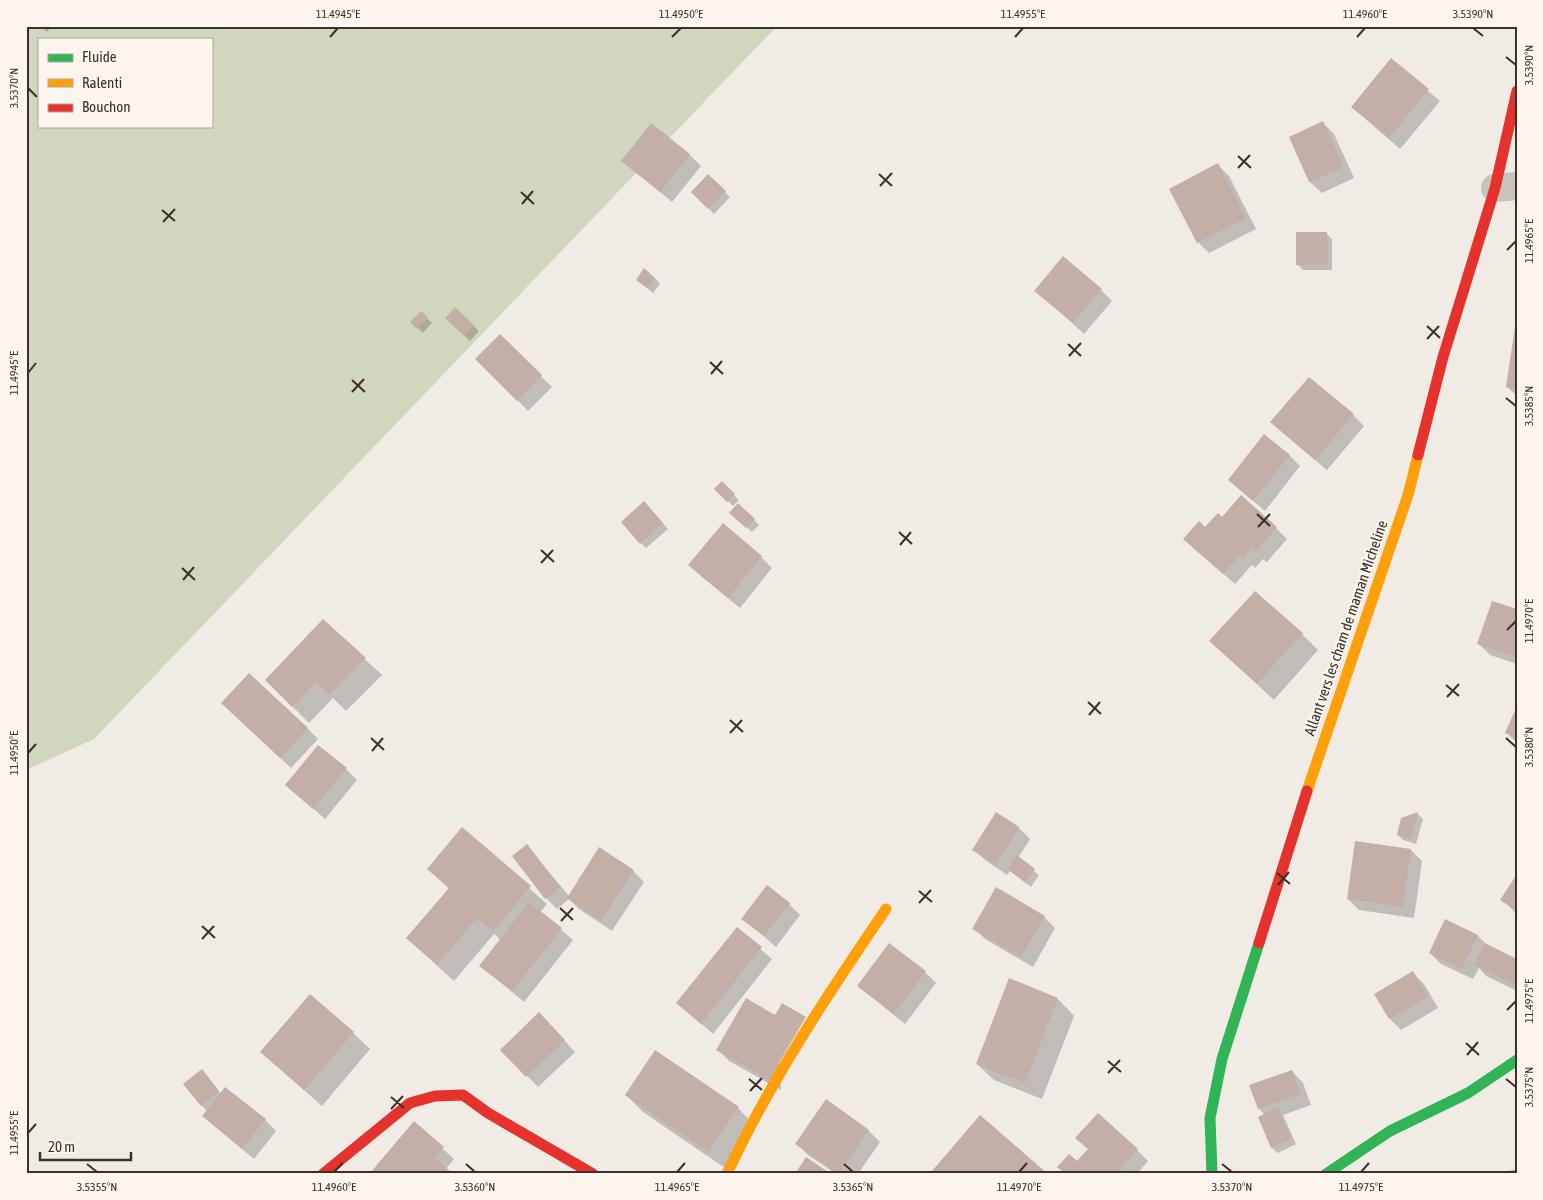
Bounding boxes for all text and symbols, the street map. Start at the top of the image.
text: 11.4945°E [316,7,360,21]
text: 11.4950°E [659,7,703,21]
text: 11.4955°E [1001,7,1045,21]
text: 11.4960°E [1343,7,1387,21]
text: 3.5390°N [1453,7,1493,21]
legend [38,38,212,128]
text: 3.5390°N [1522,45,1536,85]
text: Fluide [82,48,117,65]
text: 3.5370°N [7,68,21,108]
text: Ralenti [82,74,122,91]
text: Bouchon [82,98,131,115]
text: 11.4965°E [1522,219,1536,263]
text: 11.4945°E [7,351,21,395]
text: 3.5385°N [1522,386,1536,426]
street label: Allant vers les cham de maman Micheline [1301,518,1391,738]
text: 11.4970°E [1522,599,1536,643]
text: 3.5380°N [1522,727,1536,767]
text: 11.4950°E [7,731,21,775]
text: 11.4975°E [1522,979,1536,1023]
text: 3.5375°N [1522,1067,1536,1107]
text: 11.4955°E [7,1111,21,1155]
scale bar [40,1130,131,1162]
text: 20 m [48,1138,75,1155]
text: 3.5355°N [77,1180,117,1194]
text: 11.4960°E [312,1180,356,1194]
text: 3.5360°N [455,1180,495,1194]
text: 11.4965°E [655,1180,699,1194]
text: 3.5365°N [833,1180,873,1194]
text: 11.4970°E [997,1180,1041,1194]
text: 3.5370°N [1212,1180,1252,1194]
text: 11.4975°E [1339,1180,1383,1194]

